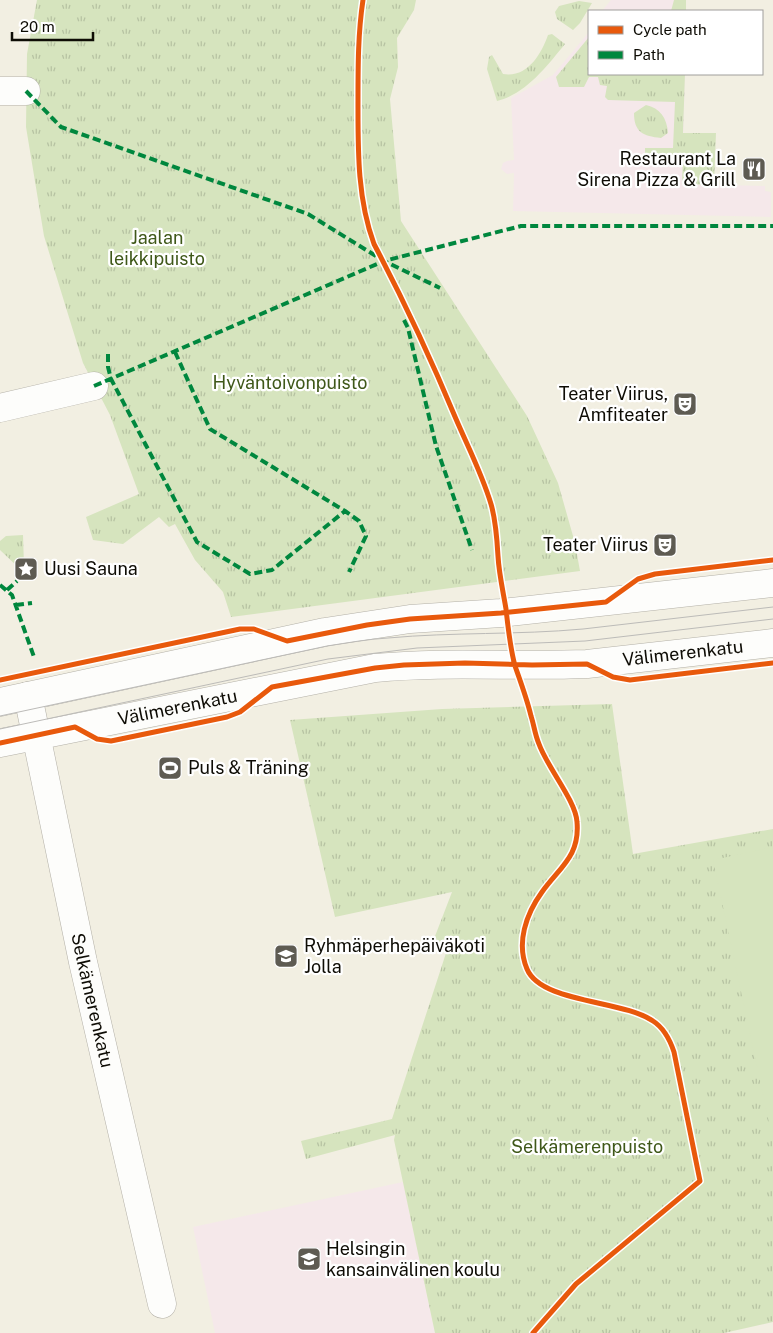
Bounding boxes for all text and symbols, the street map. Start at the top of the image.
scale bar [12,10,94,42]
legend [588,10,763,75]
text: 20 m [20,18,55,35]
text: Cycle path [633,21,707,38]
text: Path [633,46,665,63]
place label: Restaurant La Sirena Pizza & Grill [577,148,736,190]
restaurant icon: Restaurant La Sirena Pizza & Grill [741,156,767,182]
park label: Jaalan leikkipuisto [109,227,205,269]
park label: Hyväntoivonpuisto [213,372,367,393]
place label: Teater Viirus, Amfiteater [559,383,668,425]
theatre icon: Teater Viirus, Amfiteater [672,391,698,417]
theatre icon: Teater Viirus [652,532,678,558]
place label: Teater Viirus [543,534,648,555]
place icon: Uusi Sauna [13,556,39,582]
place label: Uusi Sauna [44,558,138,579]
street label: Välimerenkatu [621,635,744,670]
street label: Välimerenkatu [116,685,239,729]
sports icon: Puls & Träning [157,755,183,781]
place label: Puls & Träning [188,757,309,778]
street label: Selkämerenkatu [67,931,118,1070]
place label: Ryhmäperhepäiväkoti Jolla [304,935,485,977]
school or university icon: Ryhmäperhepäiväkoti Jolla [273,943,299,969]
park label: Selkämerenpuisto [511,1136,663,1157]
place label: Helsingin kansainvälinen koulu [326,1238,500,1280]
school or university icon: Helsingin kansainvälinen koulu [296,1246,322,1272]

